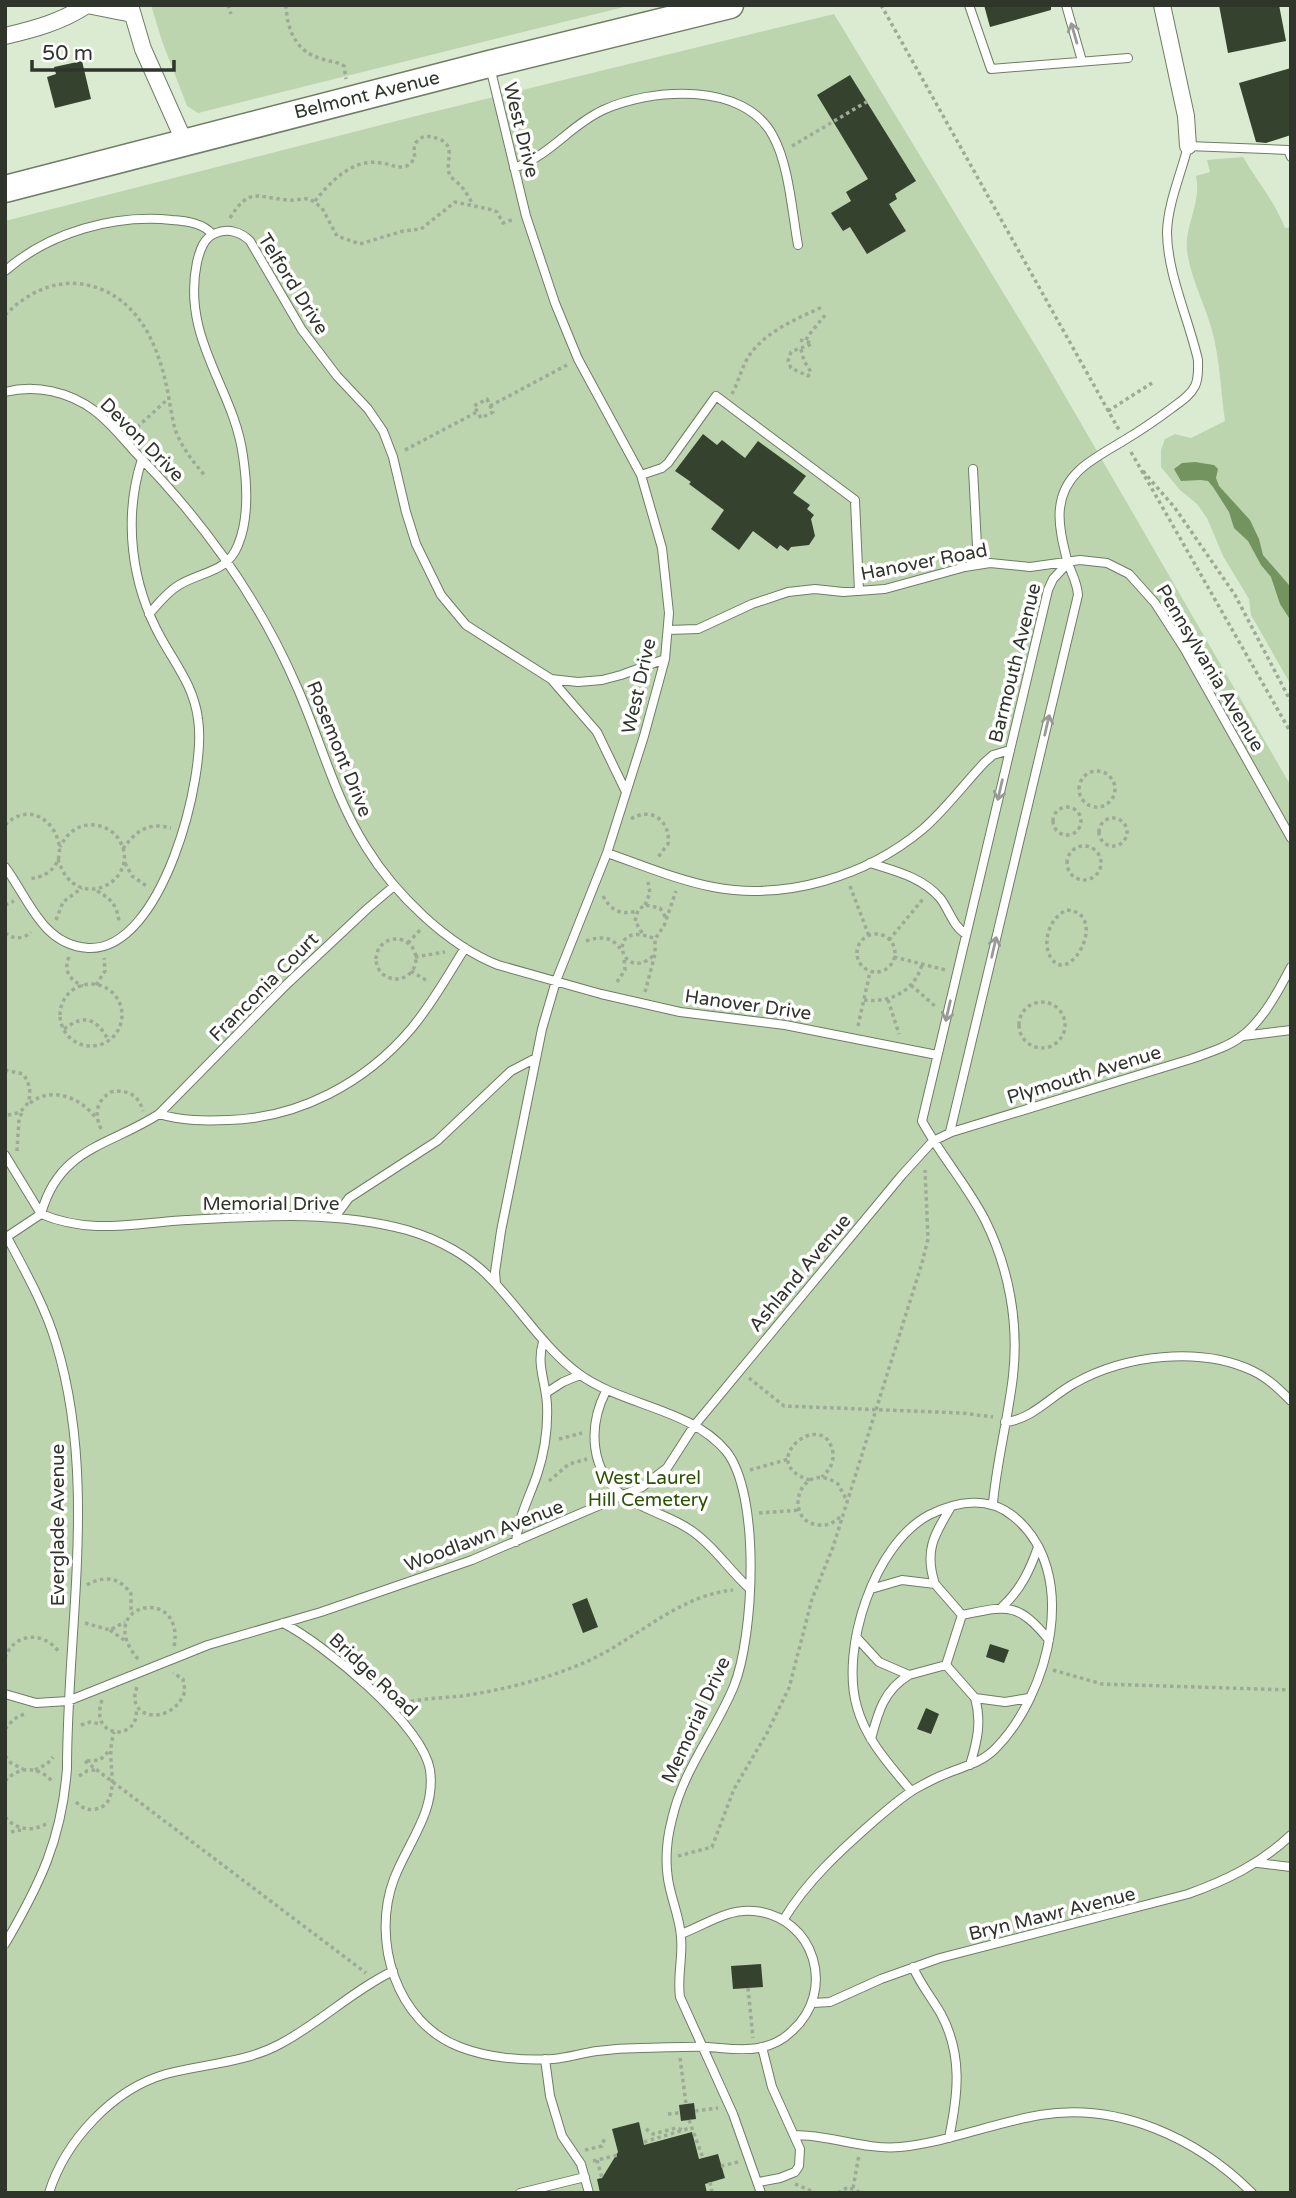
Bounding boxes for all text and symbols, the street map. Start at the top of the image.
one-way arrow [1067,22,1080,45]
scale bar [32,28,173,72]
text: 50 m [42,41,93,66]
street label: Belmont Avenue [292,66,442,124]
street label: West Drive [499,80,543,180]
street label: Telford Drive [253,229,333,339]
street label: Devon Drive [96,394,188,486]
street label: Hanover Road [859,539,989,585]
street label: Barmouth Avenue [985,581,1045,745]
street label: Pennsylvania Avenue [1151,581,1269,755]
street label: West Drive [617,636,661,736]
street label: Rosemont Drive [302,678,376,820]
one-way arrow [1041,714,1054,737]
one-way arrow [993,778,1006,801]
street label: Franconia Court [205,928,323,1046]
one-way arrow [988,936,1001,958]
street label: Hanover Drive [683,985,813,1025]
one-way arrow [940,999,954,1022]
street label: Plymouth Avenue [1004,1041,1164,1109]
street label: Memorial Drive [203,1193,340,1215]
street label: Ashland Avenue [744,1210,856,1336]
street label: Everglade Avenue [47,1444,69,1606]
park label: West Laurel Hill Cemetery [588,1467,708,1511]
street label: Woodlawn Avenue [402,1496,566,1576]
street label: Bridge Road [324,1629,422,1721]
street label: Memorial Drive [657,1653,735,1787]
street label: Bryn Mawr Avenue [966,1883,1138,1945]

